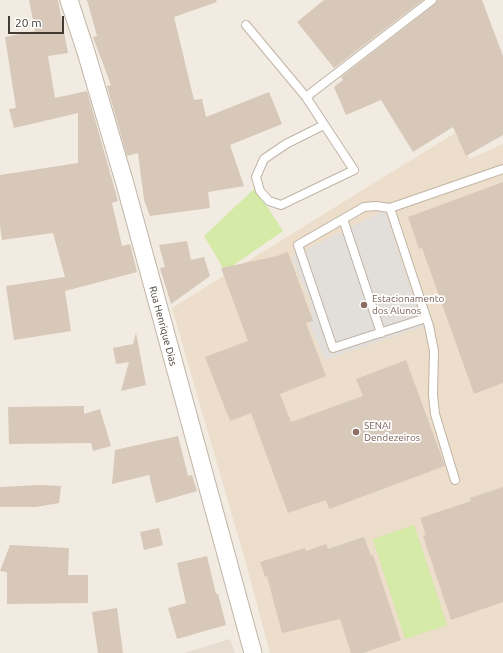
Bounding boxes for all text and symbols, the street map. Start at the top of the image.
scale bar [10,8,66,34]
text: 20 m [15,16,42,29]
street label: Rua Henrique Dias [147,285,179,367]
place label: Estacionamento dos Alunos [372,293,444,316]
marker: Estacionamento dos Alunos [359,300,369,310]
place label: SENAI Dendezeiros [364,420,420,444]
marker: SENAI Dendezeiros [351,427,361,437]

